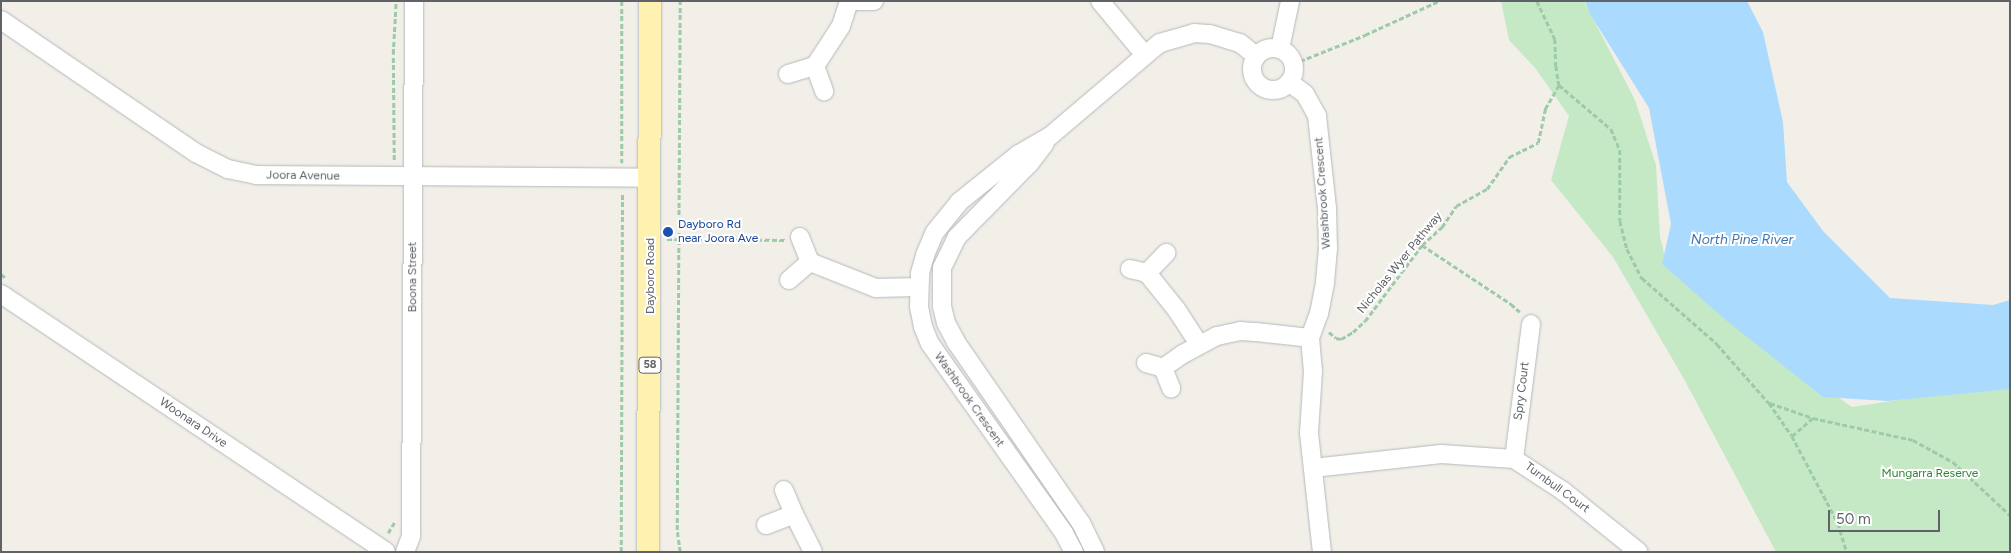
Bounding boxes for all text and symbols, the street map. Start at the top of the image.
street label: Washbrook Crescent [1312,136,1334,250]
street label: Joora Avenue [266,168,340,184]
street label: Nicholas Wyer Pathway [1355,209,1445,317]
place label: Dayboro Rd near Joora Ave [678,218,758,246]
marker: Dayboro Rd near Joora Ave [662,226,674,238]
water label: North Pine River [1691,232,1793,248]
street label: Dayboro Road [644,238,658,314]
street label: Boona Street [406,242,420,312]
street label: Washbrook Crescent [931,350,1007,450]
road number: 58 [638,356,662,374]
street label: Spry Court [1511,361,1533,421]
street label: Woonara Drive [156,395,230,451]
street label: Turnbull Court [1522,460,1592,516]
park label: Mungarra Reserve [1882,467,1978,481]
scale bar [1831,500,1944,532]
text: 50 m [1836,510,1871,528]

